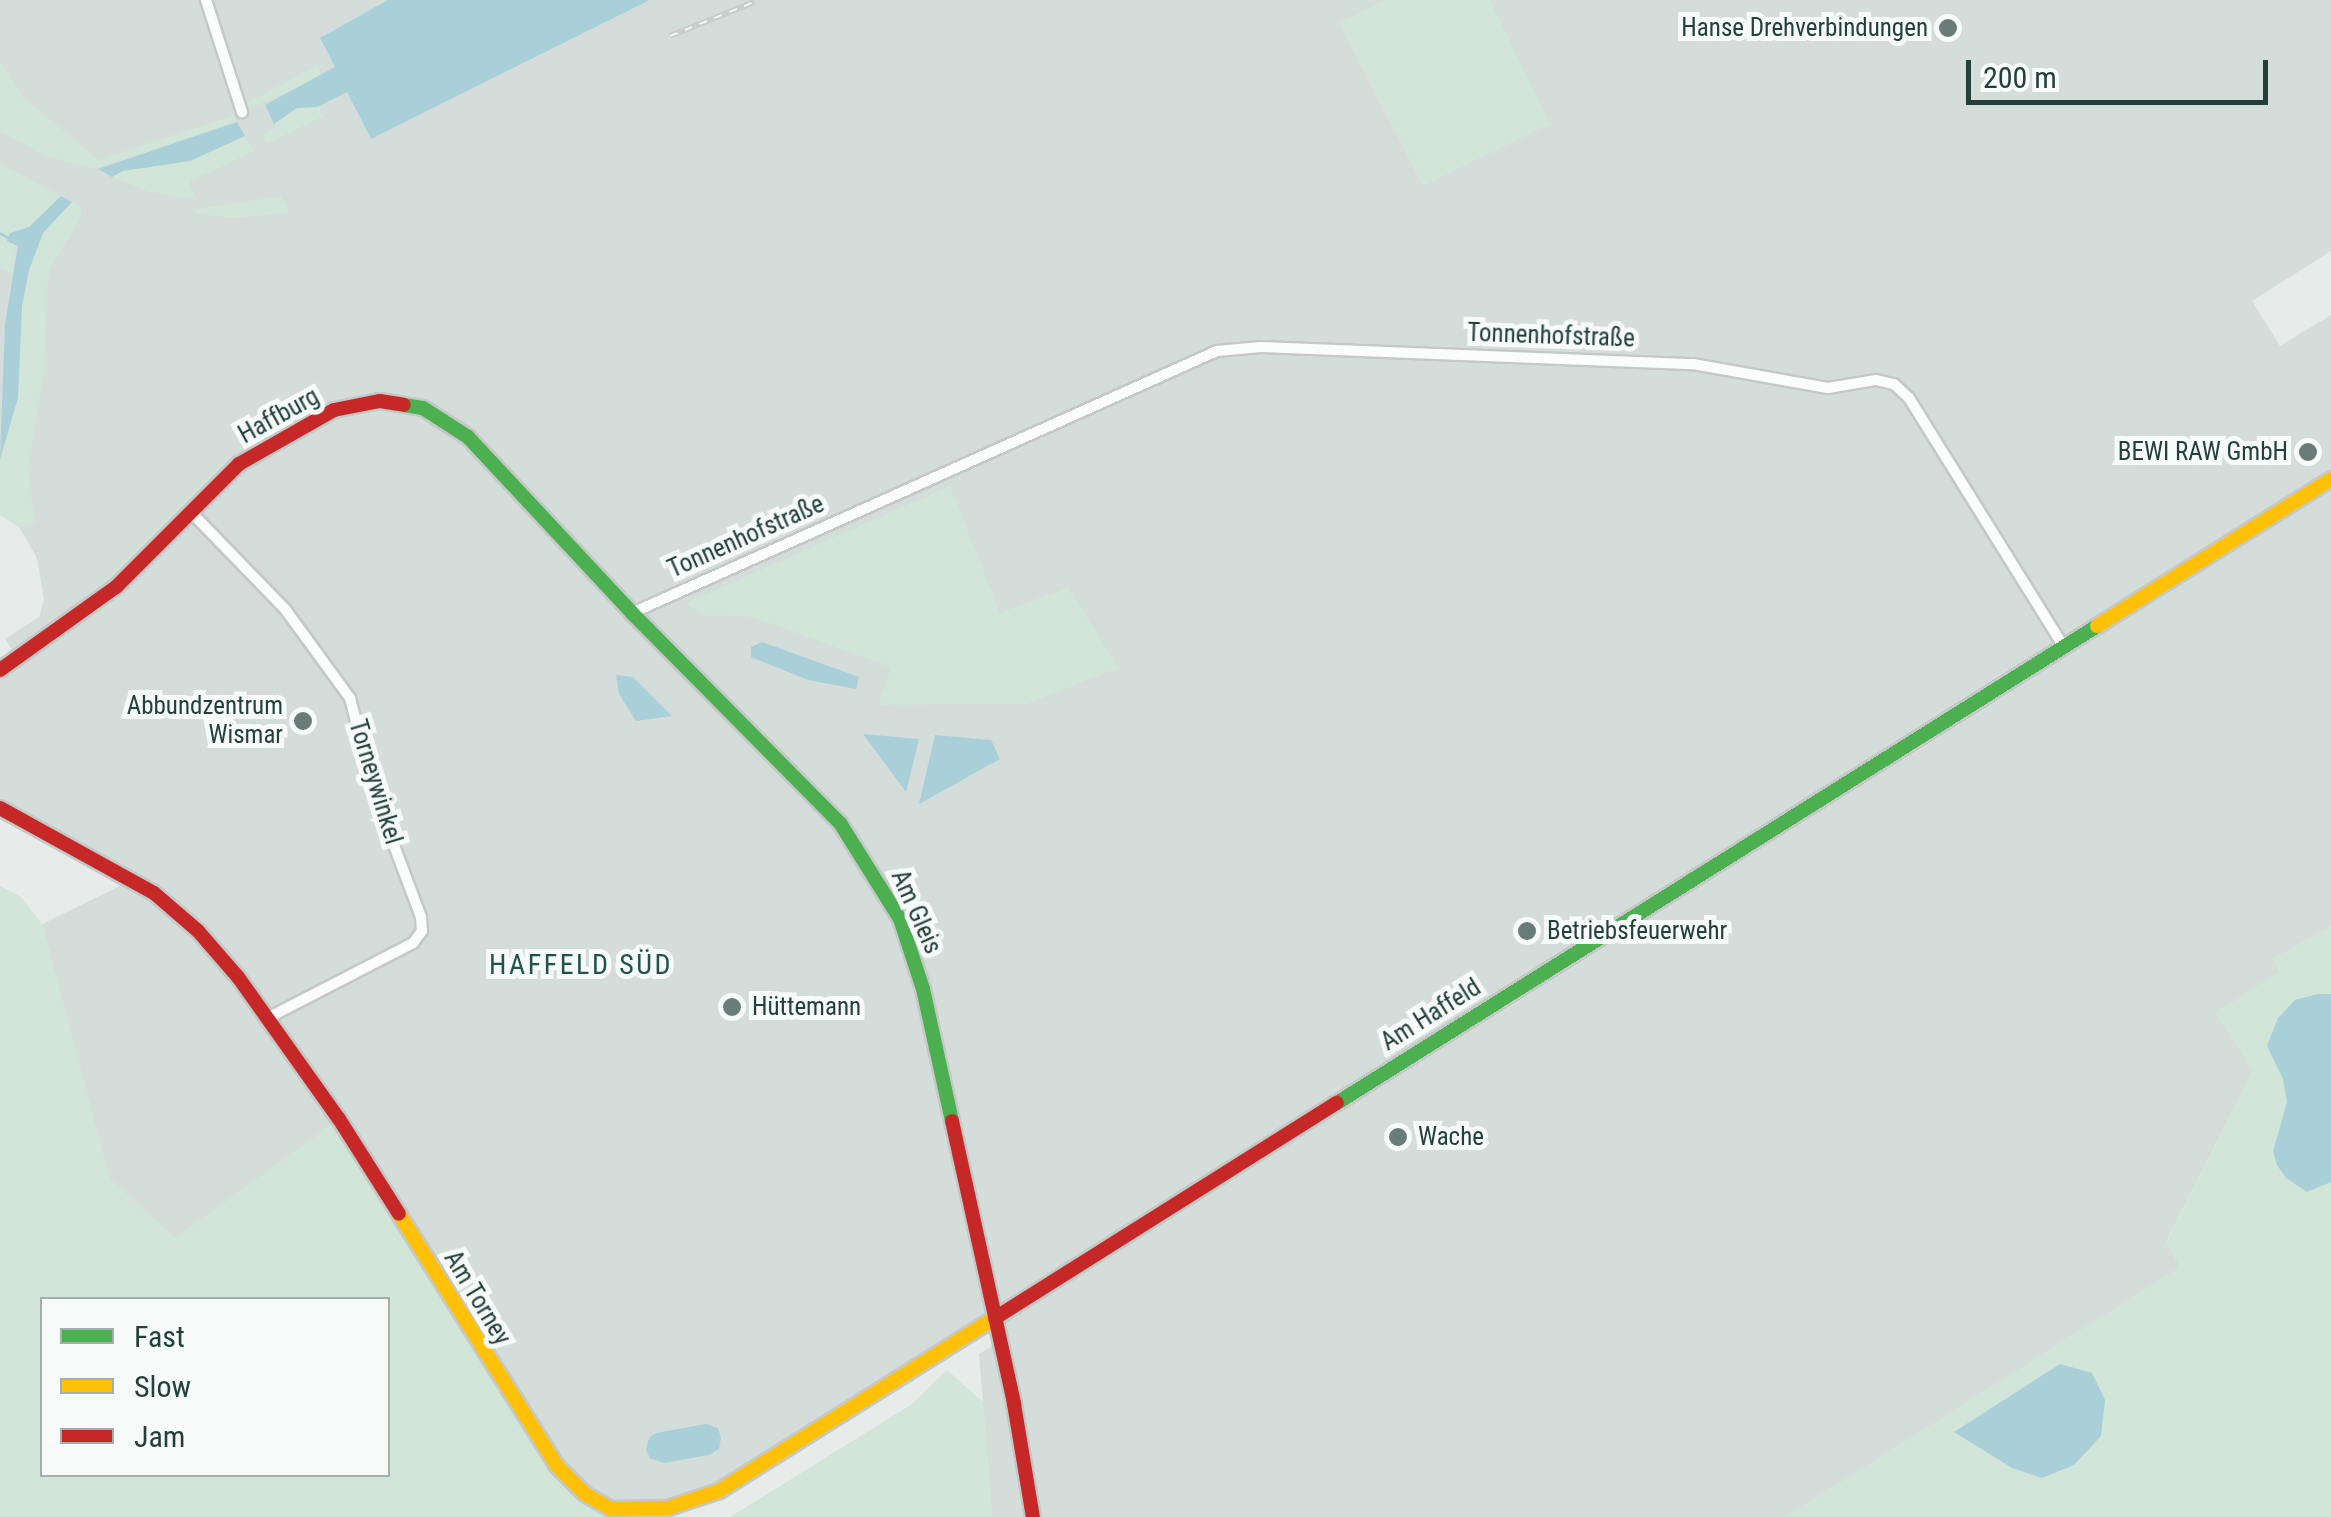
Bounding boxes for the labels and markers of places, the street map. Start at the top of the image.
place label: Hanse Drehverbindungen [1681,13,1928,43]
marker: Hanse Drehverbindungen [1937,17,1959,39]
place label: BEWI RAW GmbH [2118,437,2288,467]
marker: BEWI RAW GmbH [2297,441,2319,463]
place label: Abbundzentrum Wismar [127,692,283,751]
marker: Abbundzentrum Wismar [292,710,314,732]
place label: Betriebsfeuerwehr [1547,916,1727,946]
marker: Betriebsfeuerwehr [1516,920,1538,942]
place label: Hüttemann [752,992,861,1022]
marker: Hüttemann [721,996,743,1018]
place label: Wache [1418,1122,1484,1152]
marker: Wache [1387,1126,1409,1148]

